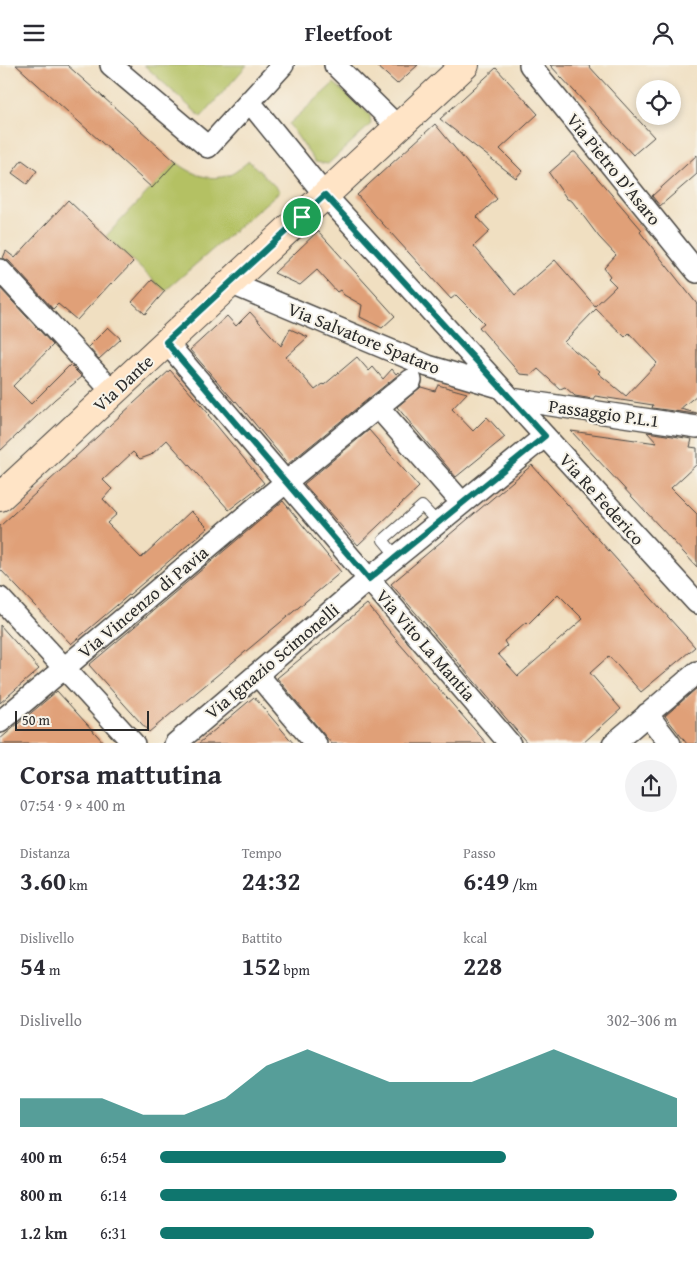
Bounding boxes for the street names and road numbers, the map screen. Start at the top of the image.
street label: Via Pietro D'Asaro [560,107,668,231]
street label: Via Salvatore Spataro [284,295,444,381]
street label: Via Dante [87,348,159,418]
street label: Passaggio P.L.1 [547,392,661,434]
street label: Via Re Federico [553,447,651,551]
street label: Via Vincenzo di Pavia [72,539,214,665]
street label: Via Vito La Mantia [370,583,482,707]
street label: Via Ignazio Scimonelli [199,597,345,725]

